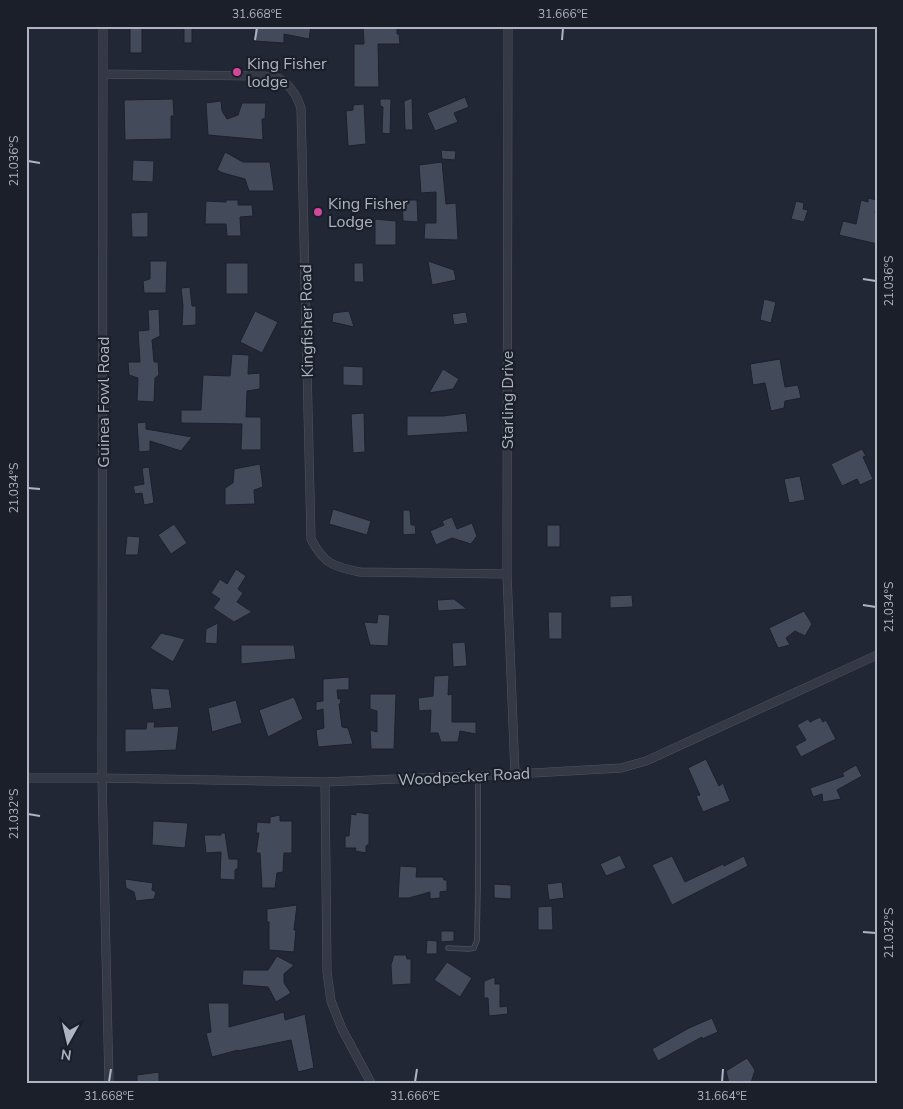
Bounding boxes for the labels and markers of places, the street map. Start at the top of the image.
place label: King Fisher lodge [247,53,327,93]
marker: King Fisher lodge [231,66,243,78]
place label: King Fisher Lodge [328,193,408,233]
marker: King Fisher Lodge [312,206,324,218]

